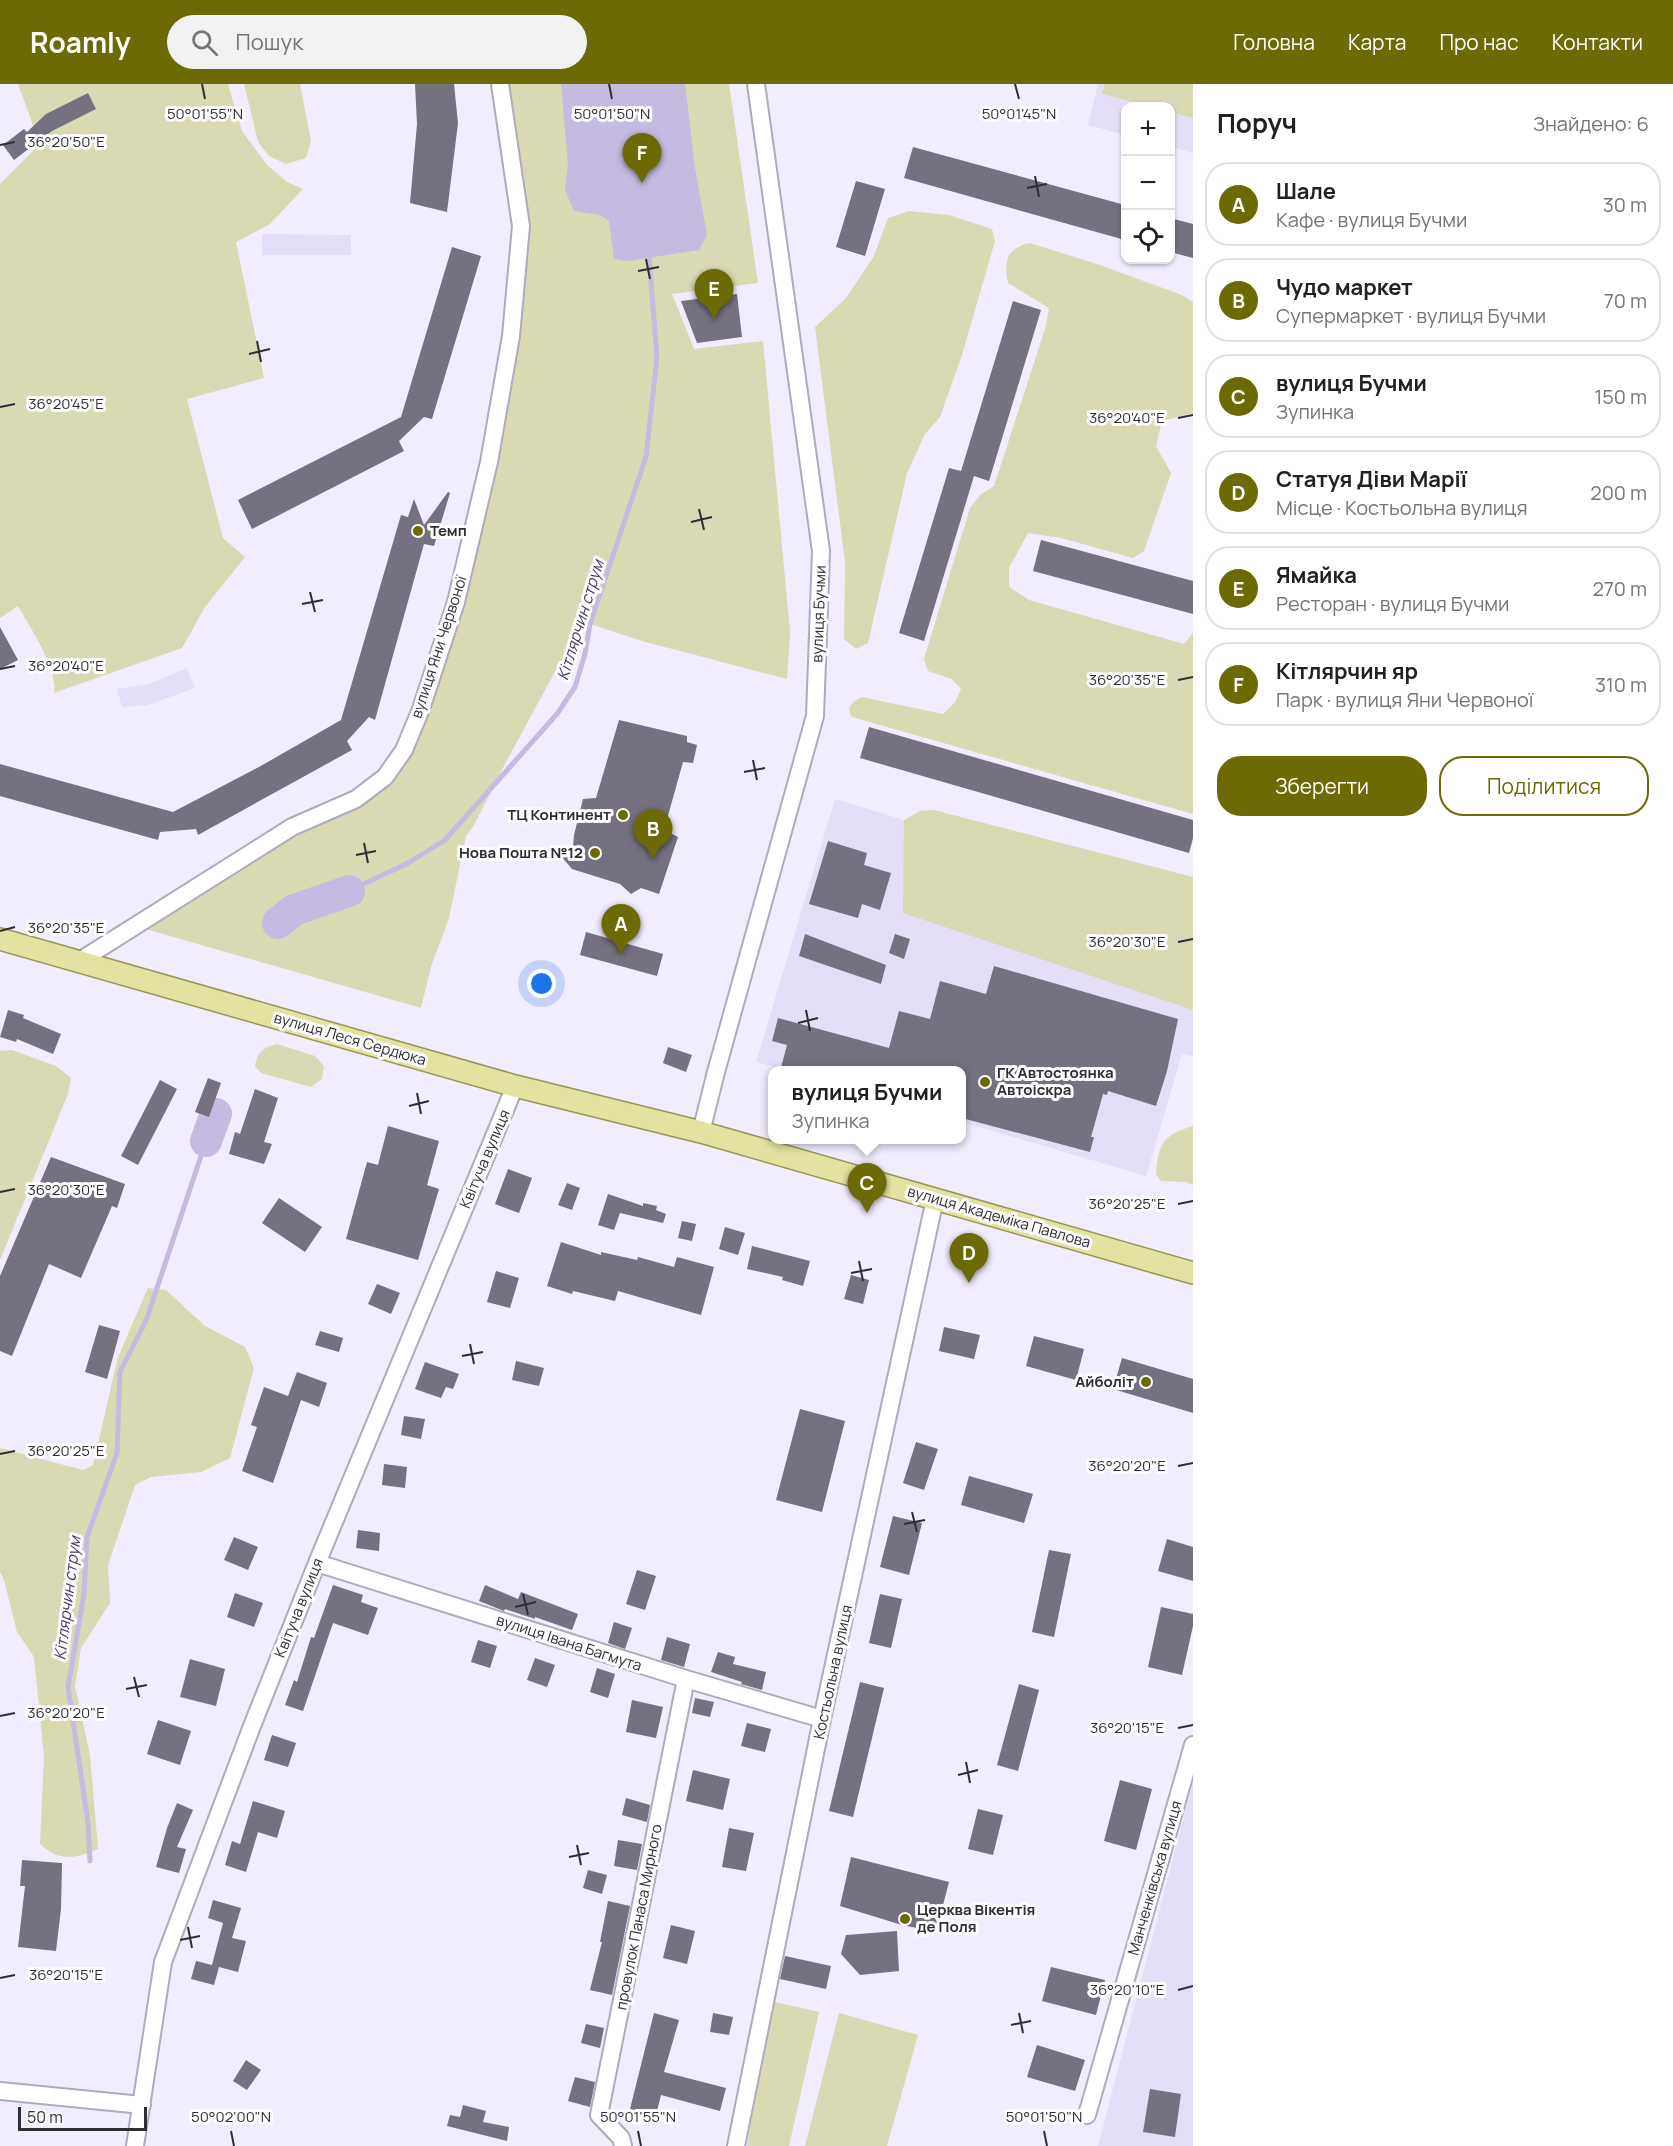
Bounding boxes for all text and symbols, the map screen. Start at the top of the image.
search box [167,15,587,69]
text: Roamly [30,23,131,61]
icon: search [188,26,221,59]
text: Пошук [236,27,303,57]
text: Головна [1233,28,1315,56]
text: Карта [1348,28,1406,56]
text: Про нас [1439,28,1519,56]
text: Контакти [1552,28,1643,56]
map controls [1121,102,1175,264]
button: + [1121,102,1175,156]
text: 50°01'55"N [167,103,243,124]
text: 50°01'50"N [574,103,650,124]
text: 50°01'45"N [982,103,1056,124]
text: Поруч [1217,105,1297,141]
text: Знайдено: 6 [1533,110,1649,137]
text: 36°20'50"E [27,131,105,152]
pin: F [622,134,662,183]
button: − [1121,156,1175,210]
text: Шале [1276,176,1336,206]
text: A [1232,191,1245,218]
text: 30 m [1603,191,1647,218]
text: Кафе · вулиця Бучми [1276,206,1467,233]
button: locate [1121,210,1175,264]
pin: E [694,270,734,319]
text: Чудо маркет [1276,272,1413,302]
text: B [1232,287,1245,314]
text: 70 m [1604,287,1647,314]
text: Супермаркет · вулиця Бучми [1276,302,1546,329]
text: вулиця Бучми [1276,368,1427,398]
text: C [1231,383,1246,410]
text: 150 m [1594,383,1647,410]
text: 36°20'45"E [28,393,104,414]
text: Зупинка [1276,398,1354,425]
text: 36°20'40"E [1089,407,1165,428]
text: Статуя Діви Марії [1276,464,1467,494]
text: D [1231,479,1246,506]
text: 200 m [1590,479,1647,506]
text: Місце · Костьольна вулиця [1276,494,1527,521]
place label: Темп [430,520,467,541]
marker: Темп [411,524,425,538]
water label: Кітлярчин струм [551,555,609,683]
text: Ямайка [1276,560,1357,590]
street label: вулиця Бучми [806,565,831,663]
street label: вулиця Яни Червоної [406,572,472,721]
text: E [1233,575,1244,602]
text: 270 m [1592,575,1647,602]
text: Ресторан · вулиця Бучми [1276,590,1510,617]
text: 36°20'40"E [28,655,104,676]
text: Кітлярчин яр [1276,656,1418,686]
text: 36°20'35"E [1089,669,1165,690]
text: F [1233,671,1244,698]
text: 310 m [1595,671,1647,698]
text: Парк · вулиця Яни Червоної [1276,686,1534,713]
button: Зберегти [1217,756,1427,816]
button: Поділитися [1439,756,1649,816]
place label: ТЦ Континент [507,804,611,825]
marker: ТЦ Континент [616,808,630,822]
pin: B [634,810,672,859]
place label: Нова Пошта №12 [459,842,583,863]
marker: Нова Пошта №12 [588,846,602,860]
pin: A [602,904,640,954]
text: 36°20'35"E [28,917,104,938]
text: 36°20'30"E [1088,931,1166,952]
your location [527,969,556,998]
street label: вулиця Леся Сердюка [272,1007,429,1070]
place label: ГК Автостоянка Автоіскра [997,1062,1114,1100]
popup [768,1066,966,1144]
marker: ГК Автостоянка Автоіскра [978,1075,992,1089]
text: вулиця Бучми [792,1077,942,1107]
street label: Квітуча вулиця [454,1106,515,1212]
text: Зупинка [792,1107,870,1134]
pin: C [848,1164,886,1213]
text: 36°20'30"E [27,1179,105,1200]
street label: вулиця Академіка Павлова [905,1180,1093,1253]
text: 36°20'25"E [1089,1193,1165,1214]
pin: D [950,1234,988,1283]
place label: Айболіт [1075,1371,1134,1392]
marker: Айболіт [1139,1375,1153,1389]
text: 36°20'25"E [28,1440,104,1461]
text: 36°20'20"E [1088,1455,1166,1476]
water label: Кітлярчин струм [48,1533,86,1661]
street label: Квітуча вулиця [269,1555,328,1661]
street label: Костьольна вулиця [808,1603,857,1741]
street label: вулиця Івана Багмута [494,1609,645,1676]
text: 36°20'20"E [27,1702,105,1723]
text: 36°20'15"E [1090,1717,1164,1738]
street label: Манченківська вулиця [1122,1798,1187,1958]
street label: провулок Панаса Мирного [610,1822,667,2012]
place label: Церква Вікентія де Поля [917,1899,1035,1937]
marker: Церква Вікентія де Поля [898,1912,912,1926]
text: 36°20'15"E [29,1964,103,1985]
text: 36°20'10"E [1090,1979,1164,2000]
scale bar [18,2104,147,2132]
text: 50 m [27,2106,63,2128]
text: 50°02'00"N [191,2106,271,2127]
text: 50°01'55"N [600,2106,676,2127]
text: 50°01'50"N [1006,2106,1082,2127]

